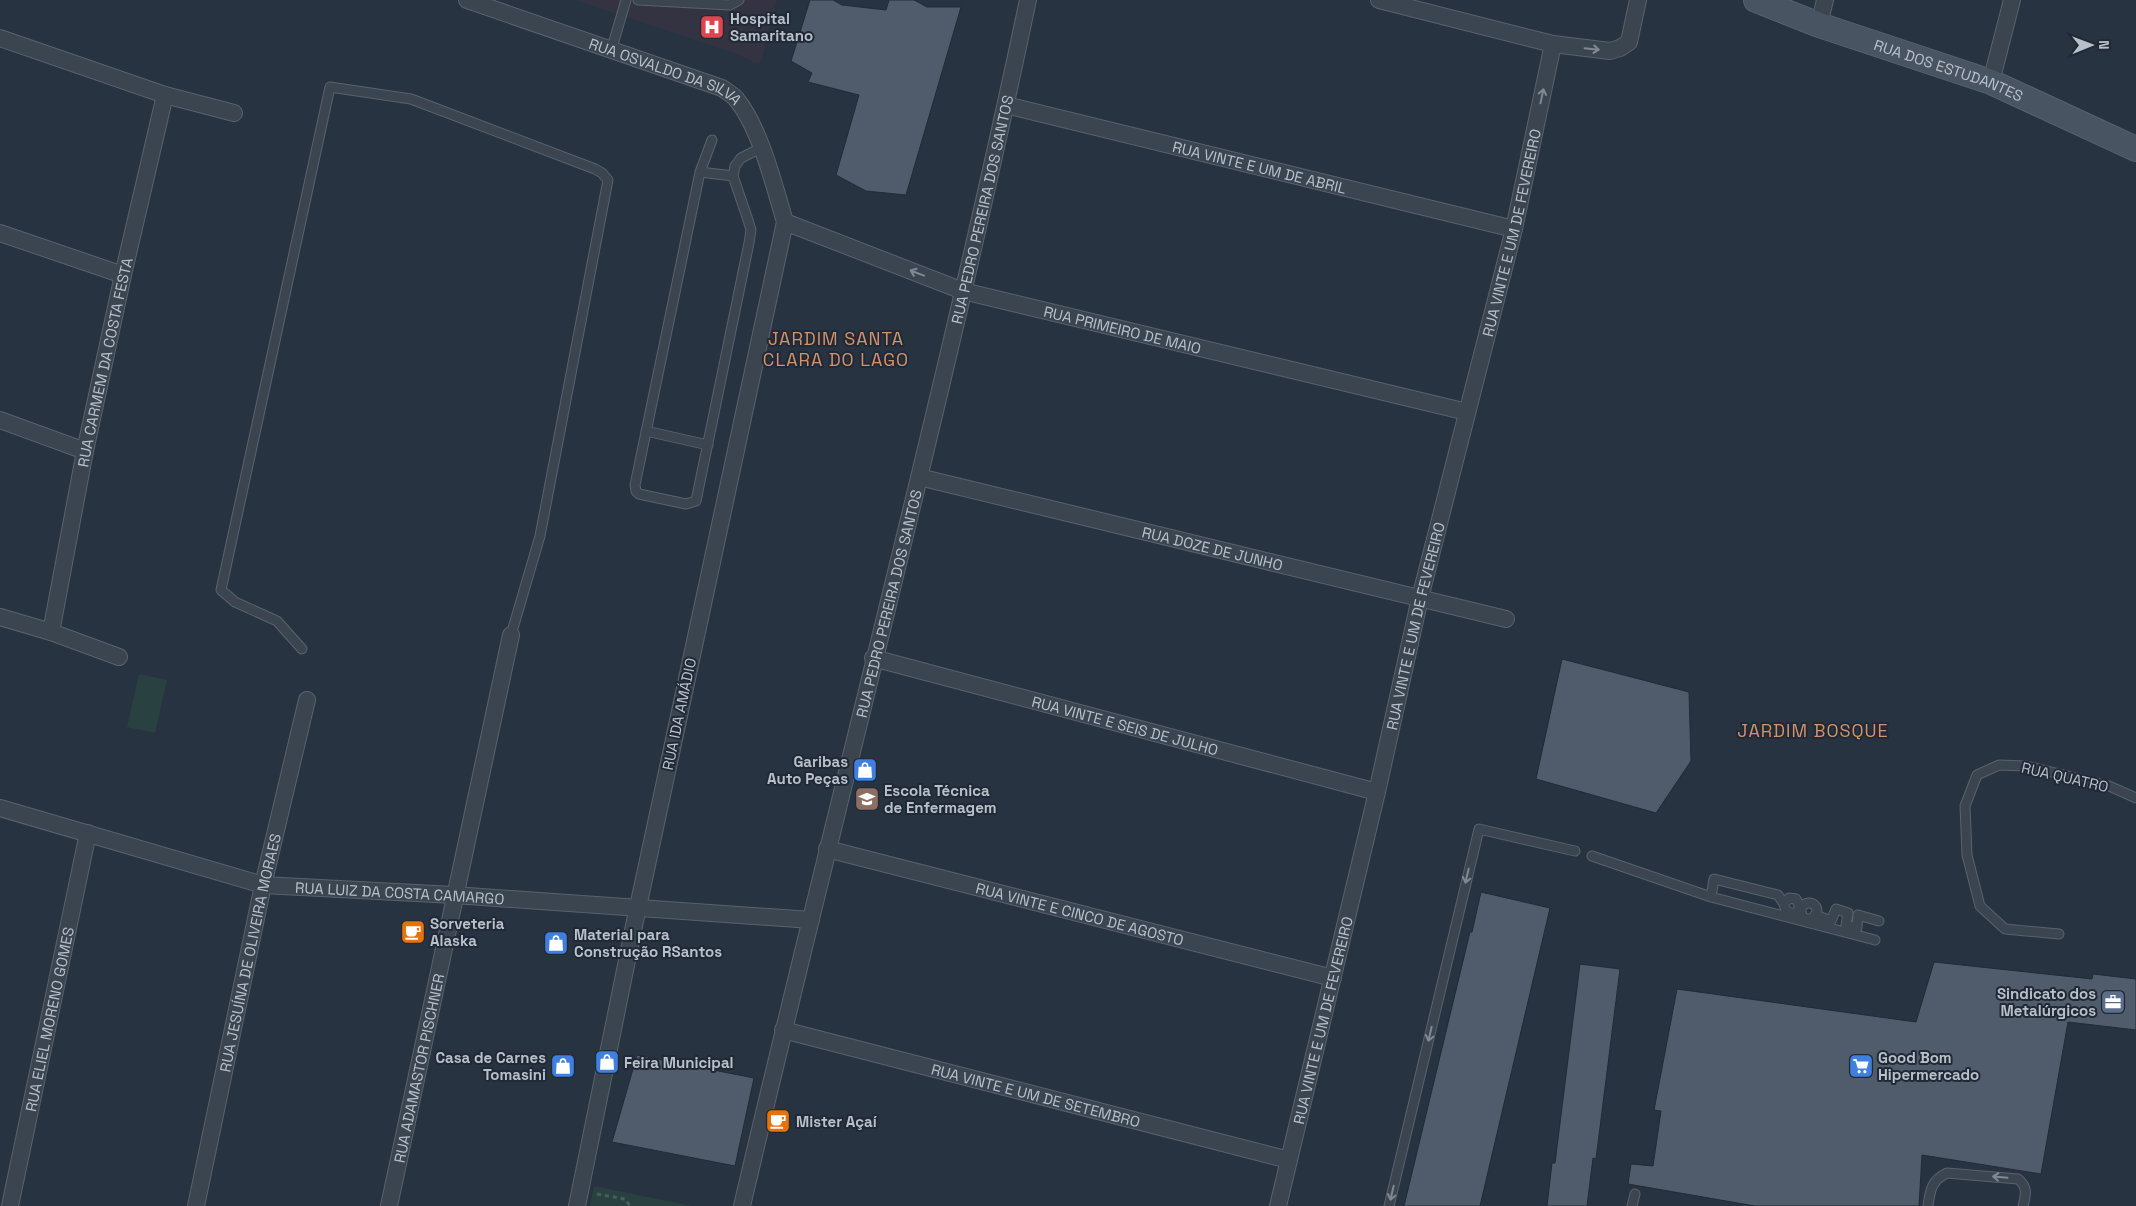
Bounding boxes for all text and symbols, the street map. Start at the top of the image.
place label: Hospital Samaritano [730,9,813,45]
hospital icon: Hospital Samaritano [699,14,725,40]
north arrow [2066,20,2116,70]
street label: RUA OSVALDO DA SILVA [587,33,747,109]
street label: RUA DOS ESTUDANTES [1872,34,2026,105]
text: N [2095,40,2113,50]
one-way arrow [1583,44,1599,54]
one-way arrow [1538,88,1547,104]
street label: RUA PEDRO PEREIRA DOS SANTOS [946,93,1017,326]
street label: RUA VINTE E UM DE FEVEREIRO [1477,127,1544,339]
street label: RUA VINTE E UM DE ABRIL [1171,137,1348,197]
street label: RUA CARMEM DA COSTA FESTA [73,255,136,469]
one-way arrow [910,268,925,277]
street label: RUA PRIMEIRO DE MAIO [1042,301,1203,357]
district label: JARDIM SANTA CLARA DO LAGO [763,327,909,371]
street label: RUA PEDRO PEREIRA DOS SANTOS [851,488,925,719]
street label: RUA VINTE E UM DE FEVEREIRO [1382,520,1449,732]
street label: RUA DOZE DE JUNHO [1140,522,1285,574]
street label: RUA IDA AMÁDIO [658,656,700,772]
street label: RUA VINTE E SEIS DE JULHO [1030,691,1221,759]
district label: JARDIM BOSQUE [1737,719,1889,742]
place label: Garibas Auto Peças [767,752,848,788]
shop icon: Garibas Auto Peças [852,757,878,783]
street label: RUA QUATRO [2020,758,2110,796]
place label: Escola Técnica de Enfermagem [884,781,997,817]
school or university icon: Escola Técnica de Enfermagem [854,786,880,812]
street label: RUA JESUÍNA DE OLIVEIRA MORAES [215,831,284,1074]
one-way arrow [1462,868,1471,884]
street label: RUA LUIZ DA COSTA CAMARGO [295,877,505,908]
street label: RUA VINTE E CINCO DE AGOSTO [974,878,1186,949]
place label: Sorveteria Alaska [430,914,505,950]
street label: RUA VINTE E UM DE FEVEREIRO [1288,914,1356,1126]
cafe icon: Sorveteria Alaska [400,919,426,945]
street label: RUA ELIEL MORENO GOMES [21,925,78,1113]
place label: Material para Construção RSantos [574,925,722,961]
shop icon: Material para Construção RSantos [543,930,569,956]
street label: RUA ADAMASTOR PISCHNER [389,972,448,1164]
place label: Sindicato dos Metalúrgicos [1997,984,2096,1020]
office icon: Sindicato dos Metalúrgicos [2100,989,2126,1015]
one-way arrow [1425,1026,1434,1042]
place label: Casa de Carnes Tomasini [435,1048,546,1084]
place label: Good Bom Hipermercado [1878,1048,1979,1084]
shop icon: Feira Municipal [594,1049,620,1075]
shop icon: Casa de Carnes Tomasini [550,1053,576,1079]
place label: Feira Municipal [624,1053,734,1072]
supermarket icon: Good Bom Hipermercado [1848,1053,1874,1079]
street label: RUA VINTE E UM DE SETEMBRO [929,1059,1142,1131]
cafe icon: Mister Açaí [765,1108,791,1134]
place label: Mister Açaí [796,1112,878,1131]
one-way arrow [1992,1172,2008,1182]
one-way arrow [1387,1184,1396,1200]

